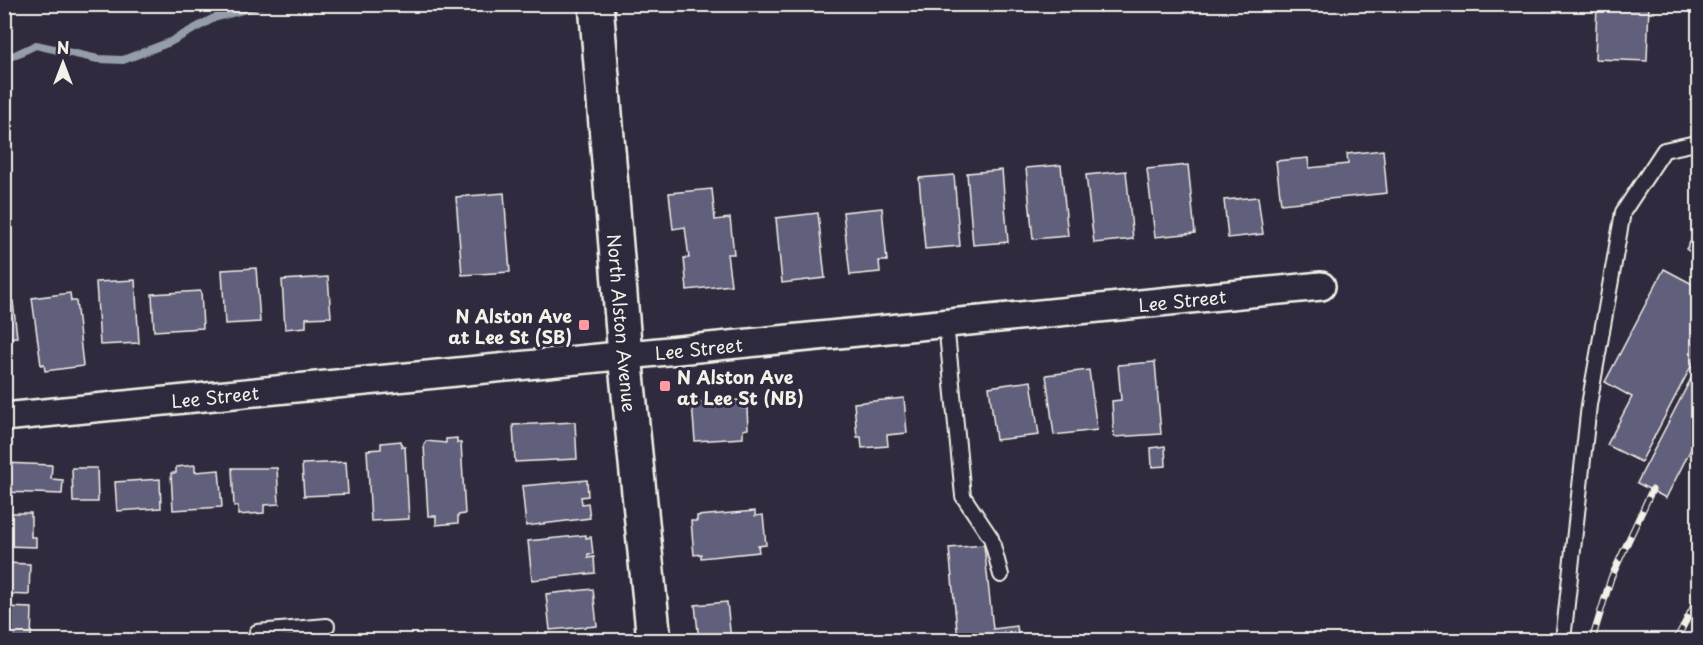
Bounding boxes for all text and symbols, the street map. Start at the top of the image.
north arrow [33,33,93,93]
text: N [57,35,69,59]
street label: North Alston Avenue [602,233,644,414]
street label: Lee Street [1137,282,1227,318]
place label: N Alston Ave at Lee St (SB) [448,302,572,350]
marker: N Alston Ave at Lee St (SB) [577,318,591,332]
street label: Lee Street [653,330,744,366]
place label: N Alston Ave at Lee St (NB) [677,363,804,411]
street label: Lee Street [170,378,260,414]
marker: N Alston Ave at Lee St (NB) [658,379,672,393]

